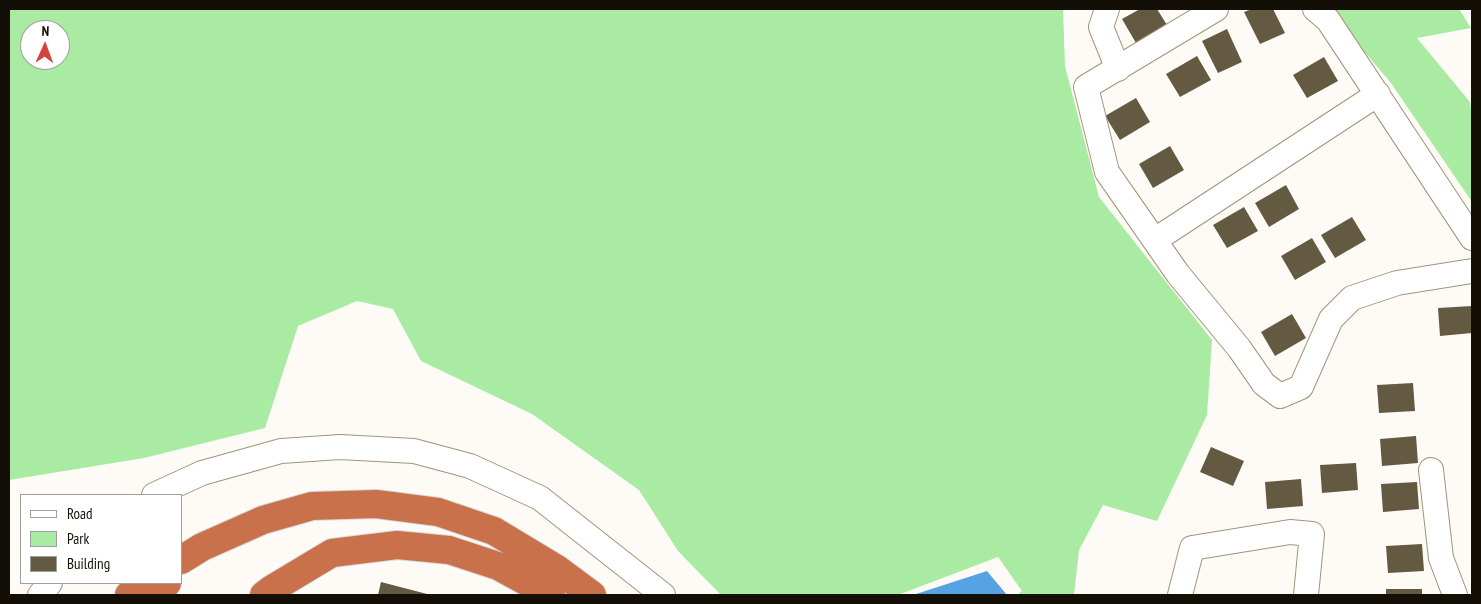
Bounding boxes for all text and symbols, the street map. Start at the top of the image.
north arrow [20,20,70,70]
text: N [41,22,50,40]
legend [20,494,182,584]
text: Road [67,504,93,523]
text: Park [67,529,89,548]
text: Building [67,554,110,573]

